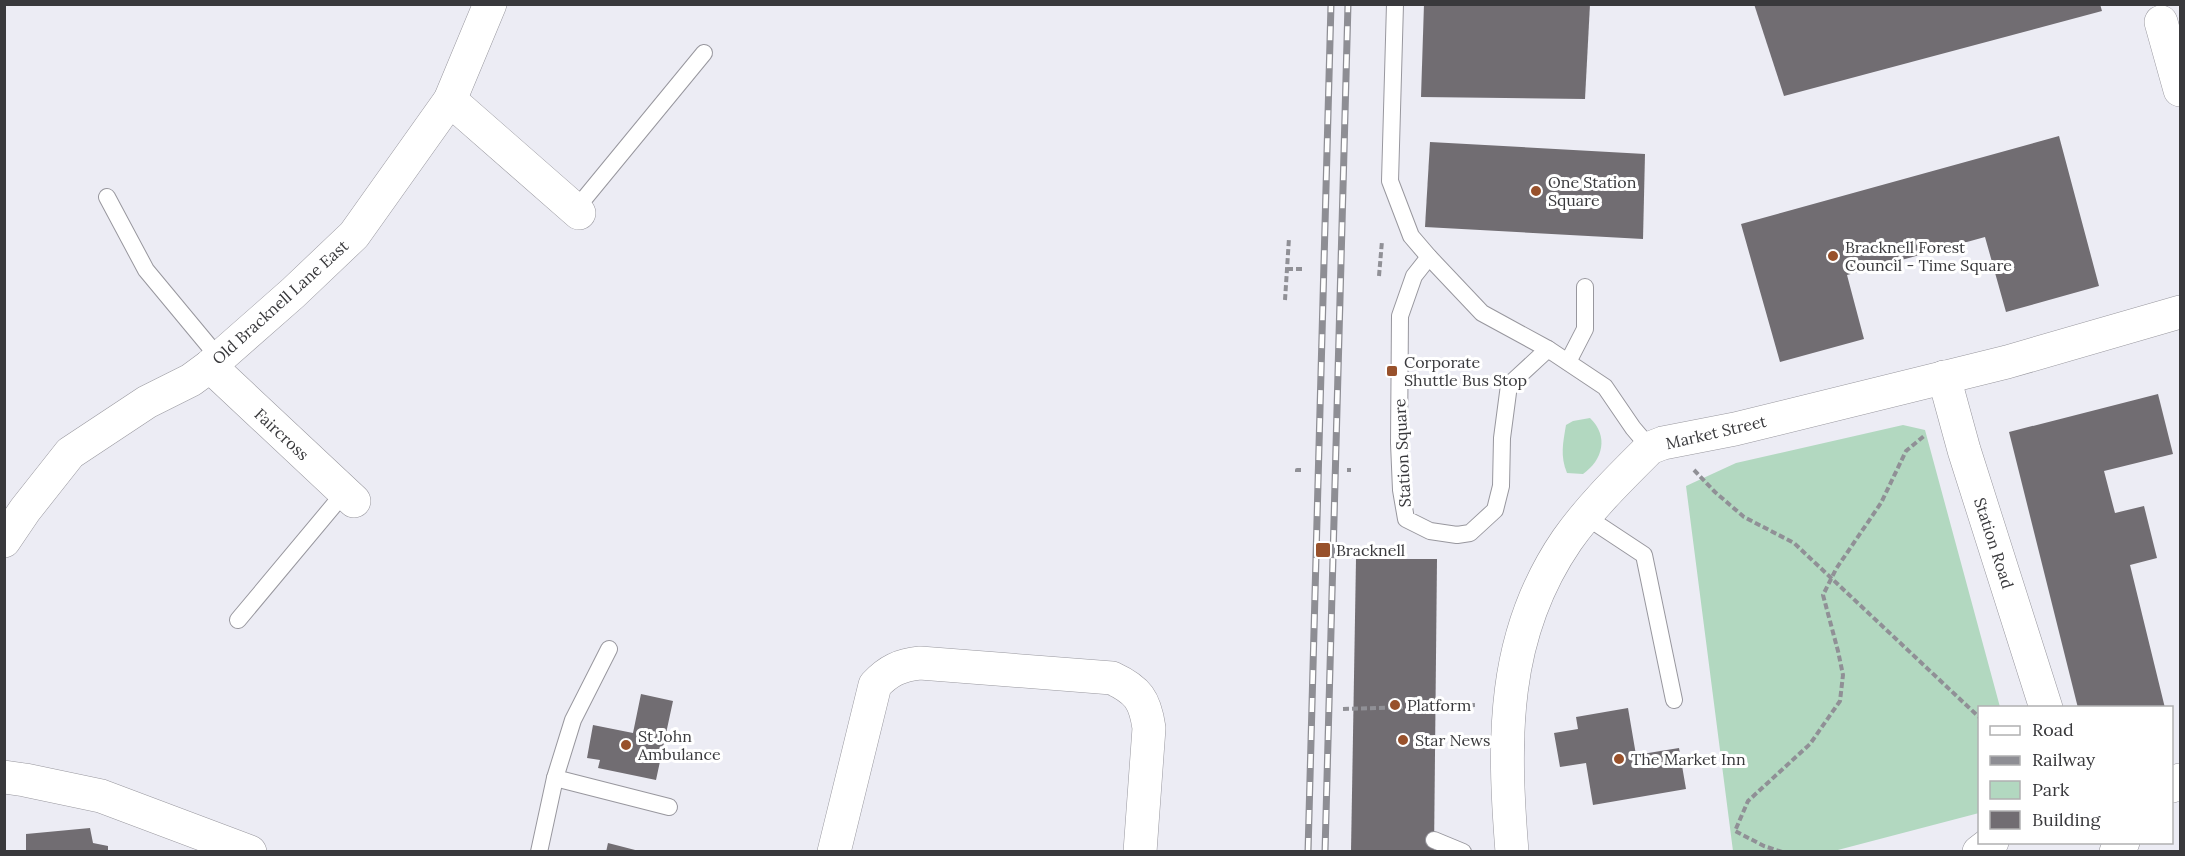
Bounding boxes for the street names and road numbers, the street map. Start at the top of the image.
street label: Old Bracknell Lane East [208,235,353,368]
street label: Station Square [1389,398,1415,508]
street label: Faircross [251,404,313,464]
street label: Market Street [1664,411,1769,453]
street label: Station Road [1970,495,2018,591]

